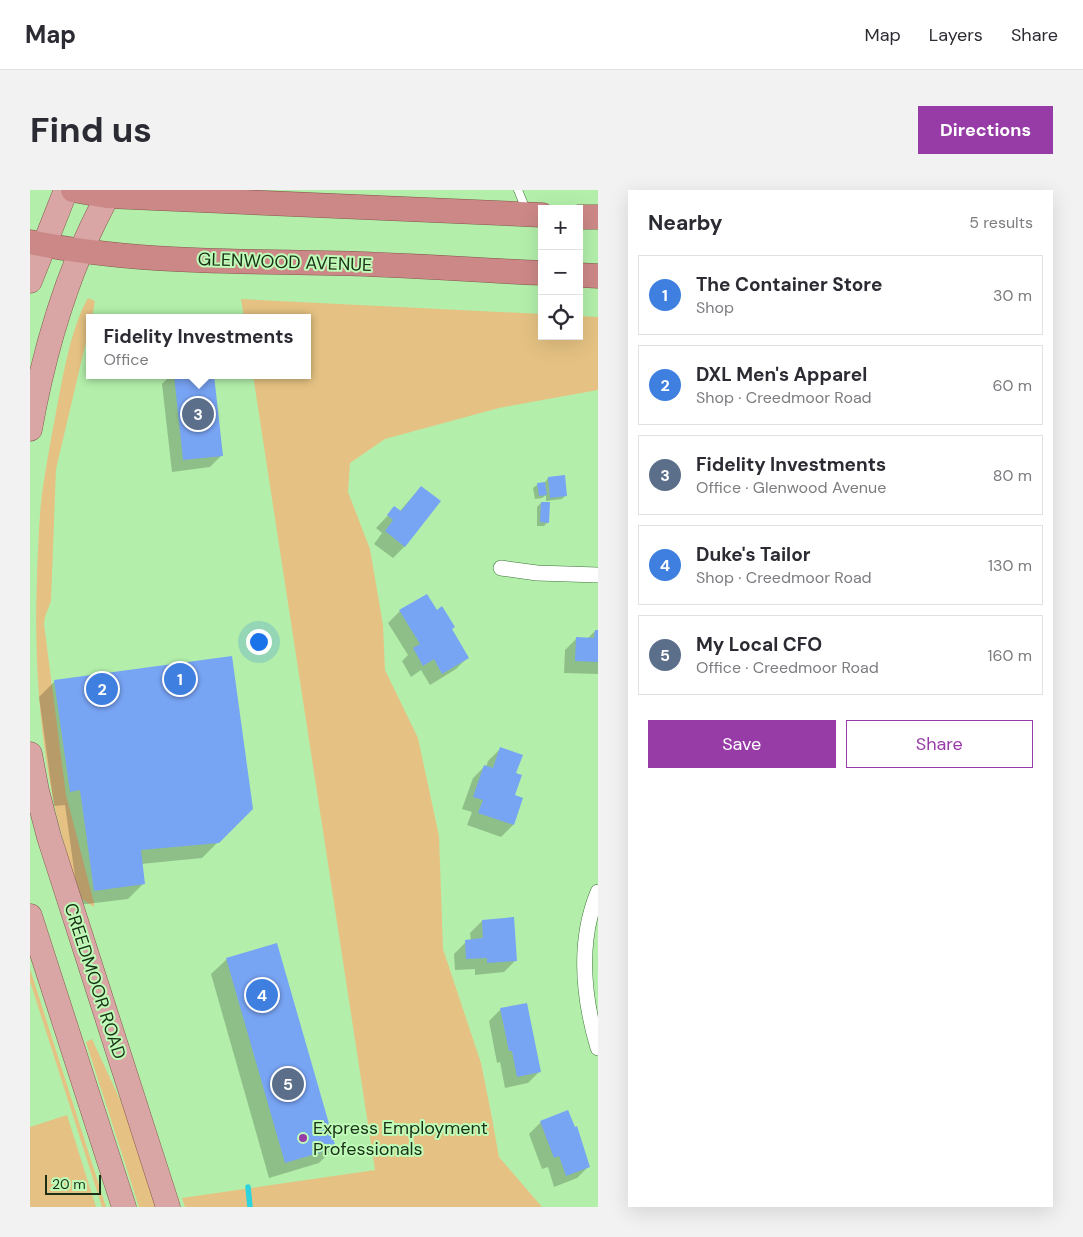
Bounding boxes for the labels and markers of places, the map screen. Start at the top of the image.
pin: 3 [182,395,214,433]
pin: 1 [164,660,196,698]
pin: 2 [86,670,118,708]
pin: 4 [246,976,278,1014]
pin: 5 [272,1065,304,1103]
place label: Express Employment Professionals [313,1116,488,1161]
marker: Express Employment Professionals [297,1132,309,1144]

